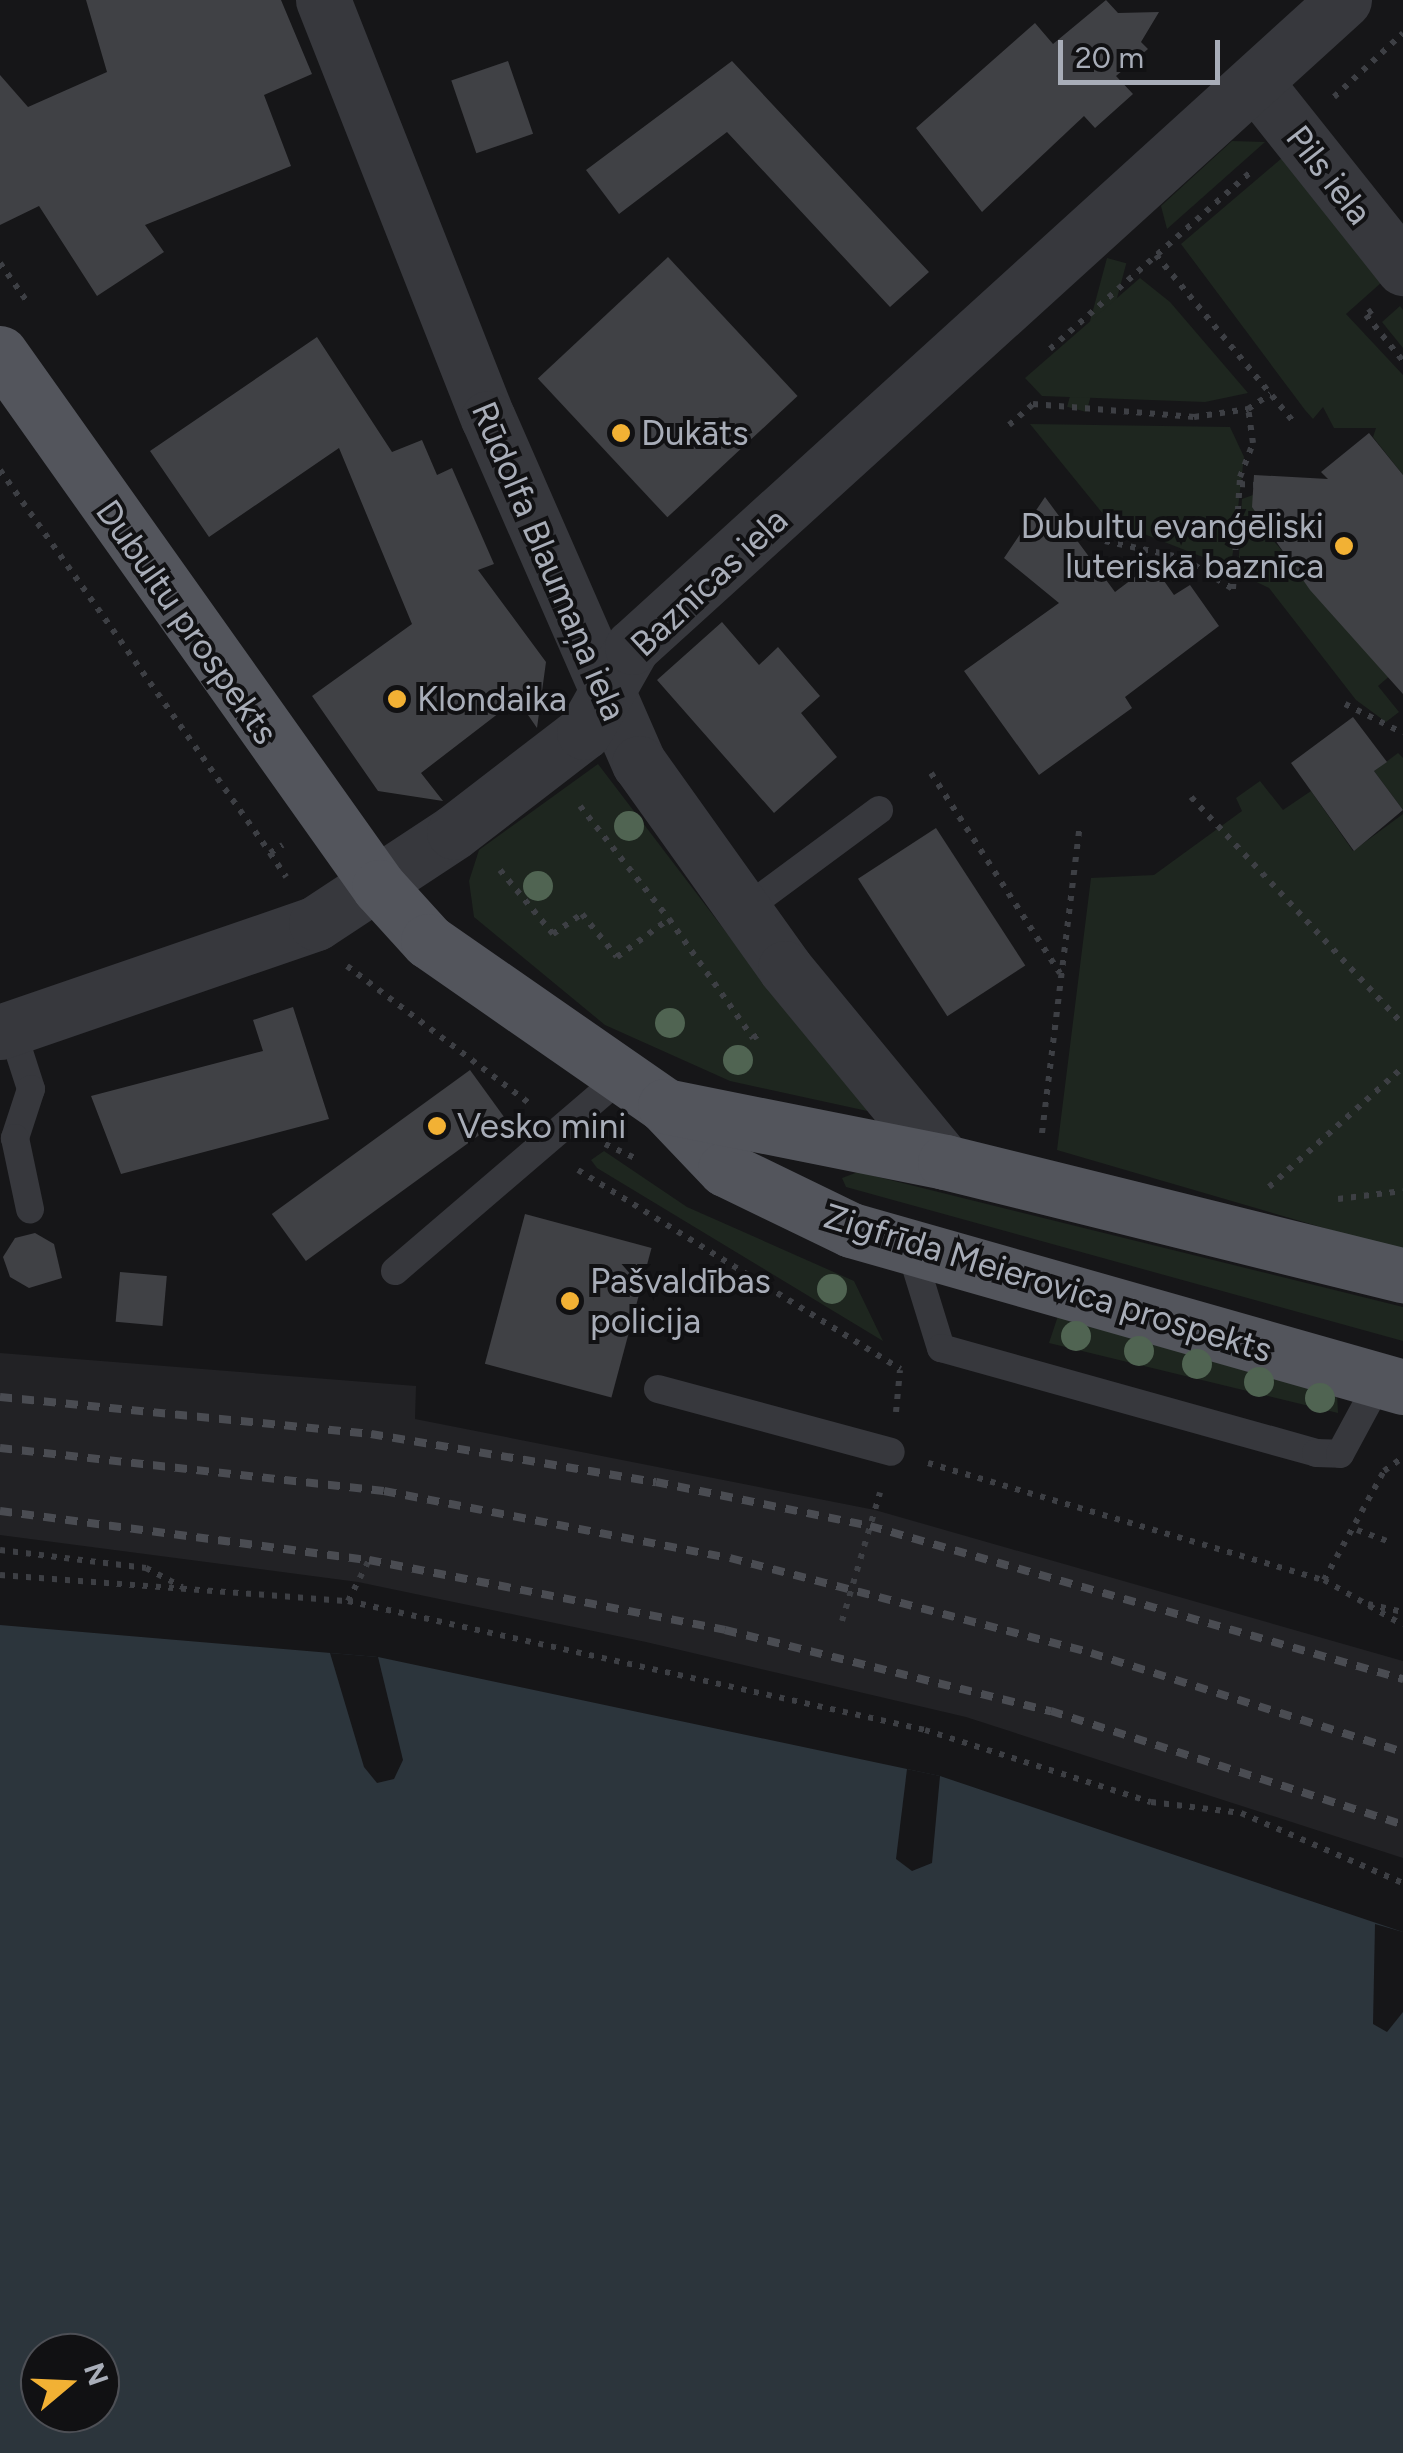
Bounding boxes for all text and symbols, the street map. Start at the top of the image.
scale bar [1063,20,1226,82]
text: 20 m [1075,39,1144,76]
street label: Pils iela [1277,117,1381,233]
street label: Rūdolfa Blaumaņa iela [463,395,635,727]
place label: Dukāts [641,412,749,454]
marker: Dukāts [610,422,632,444]
street label: Dubultu prospekts [87,492,287,752]
street label: Baznīcas iela [622,499,796,665]
place label: Dubultu evanģēliski luteriskā baznīca [1021,505,1324,587]
marker: Dubultu evanģēliski luteriskā baznīca [1333,535,1355,557]
place label: Klondaika [417,678,567,720]
marker: Klondaika [386,688,408,710]
place label: Vesko mini [457,1105,626,1147]
marker: Vesko mini [426,1115,448,1137]
street label: Zigfrīda Meierovica prospekts [819,1195,1277,1371]
place label: Pašvaldības policija [590,1260,771,1342]
marker: Pašvaldības policija [559,1290,581,1312]
north arrow [20,2333,120,2433]
text: N [77,2358,116,2390]

